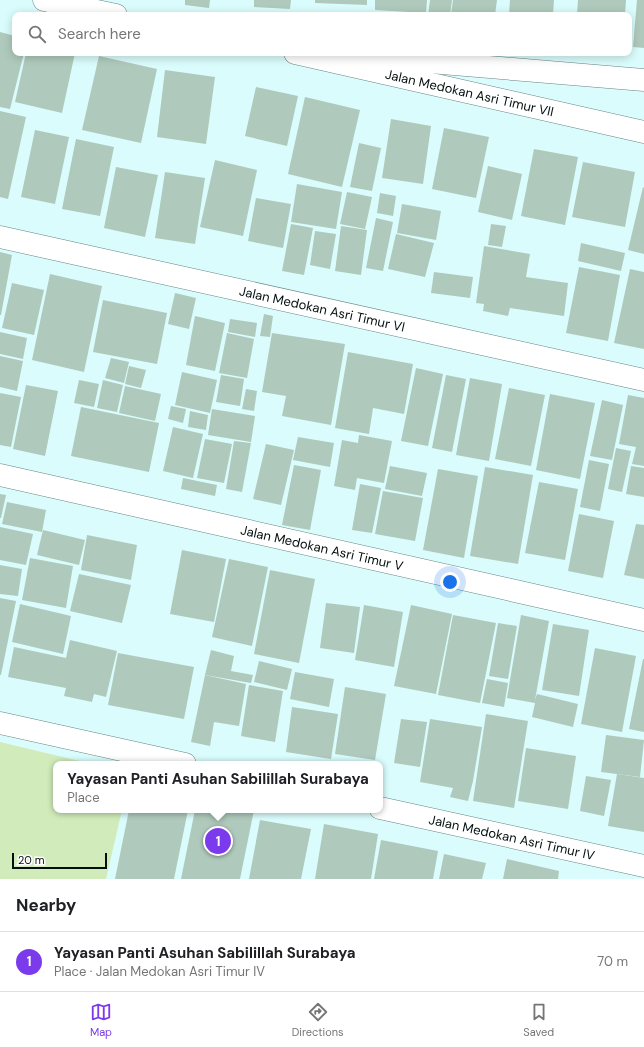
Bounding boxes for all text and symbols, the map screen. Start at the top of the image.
search box [12,12,632,56]
icon: search [26,23,48,45]
text: Search here [58,24,141,44]
street label: Jalan Medokan Asri Timur VII [384,65,556,120]
street label: Jalan Medokan Asri Timur VI [238,282,407,335]
street label: Jalan Medokan Asri Timur V [239,521,405,574]
your location [440,572,460,592]
popup [53,761,383,813]
text: Yayasan Panti Asuhan Sabilillah Surabaya [67,769,369,789]
text: Place [67,789,100,806]
street label: Jalan Medokan Asri Timur IV [427,811,597,863]
pin: 1 [205,826,231,856]
scale bar [12,851,107,870]
text: 20 m [18,853,44,867]
text: Nearby [16,894,76,916]
text: Yayasan Panti Asuhan Sabilillah Surabaya [54,943,355,963]
text: 1 [27,953,31,970]
text: 70 m [597,953,628,970]
text: Place · Jalan Medokan Asri Timur IV [54,963,265,980]
tab: Map [90,1001,112,1039]
tab: Directions [292,1001,344,1039]
tab: Saved [523,1001,554,1039]

